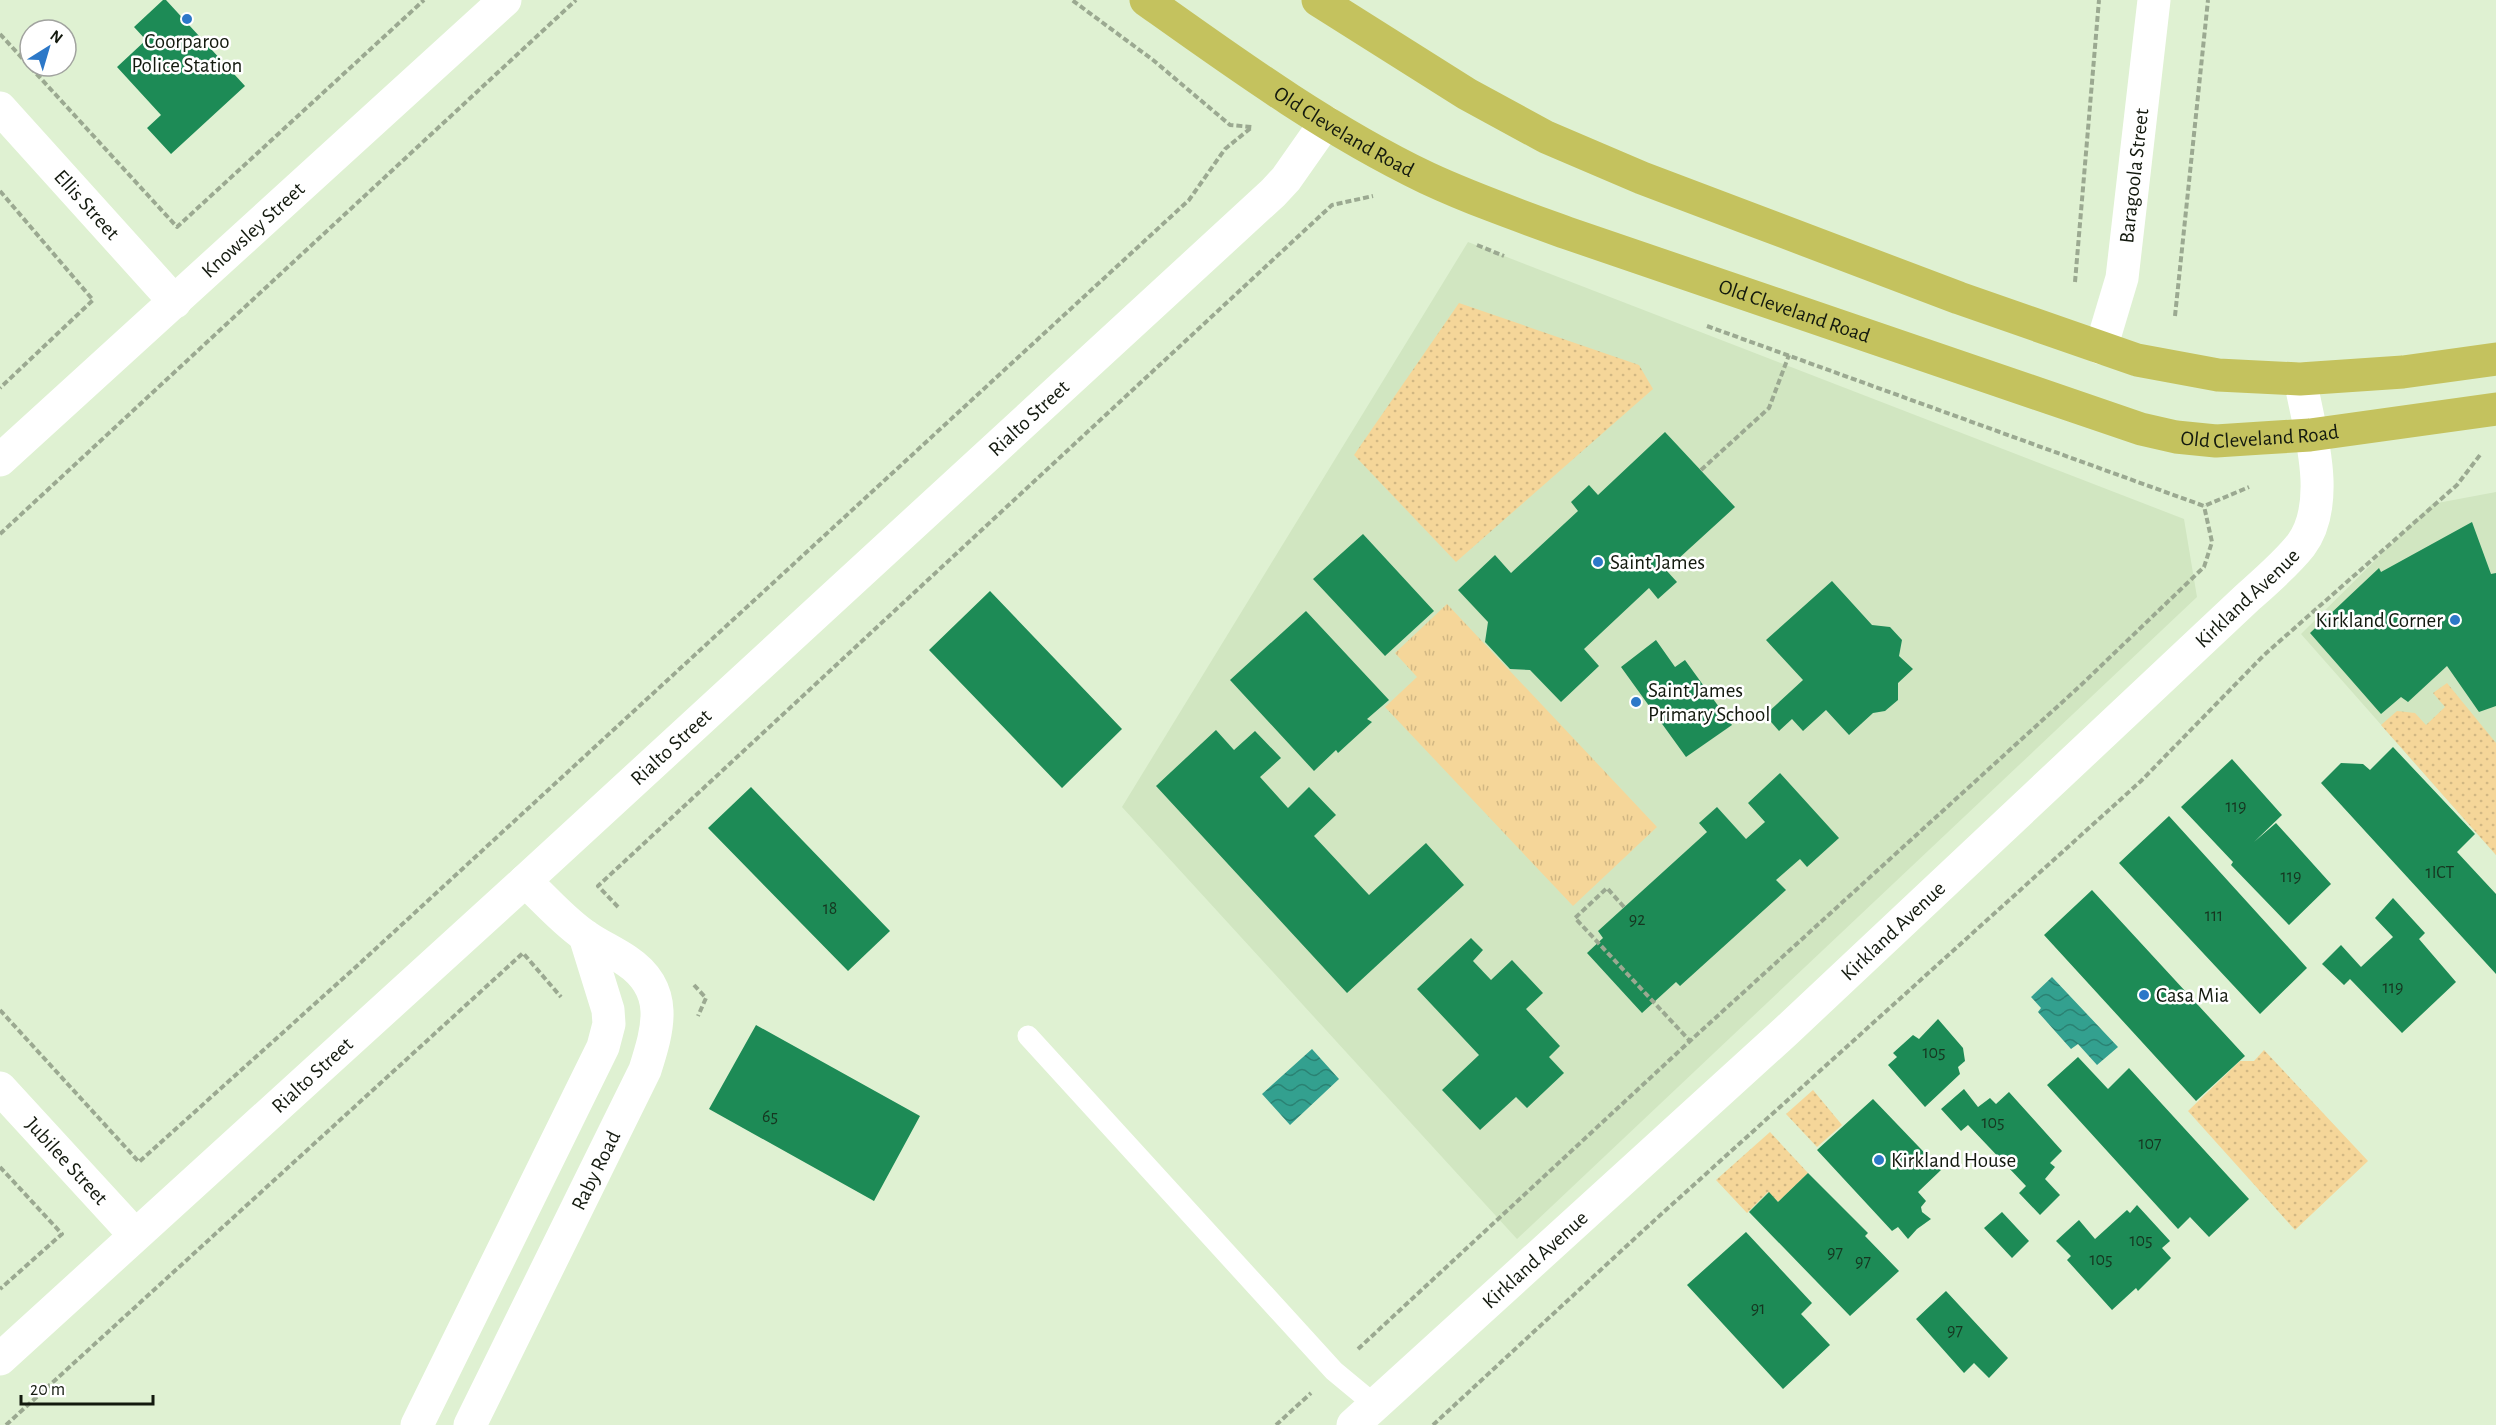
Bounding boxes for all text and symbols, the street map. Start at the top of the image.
marker: Coorparoo Police Station [180,12,194,26]
north arrow [18,18,78,78]
text: N [47,27,66,47]
place label: Coorparoo Police Station [132,31,242,76]
street label: Old Cleveland Road [1270,82,1418,180]
street label: Baragoola Street [2116,107,2152,244]
street label: Ellis Street [50,165,124,244]
street label: Knowsley Street [197,178,308,282]
street label: Old Cleveland Road [1716,275,1873,346]
street label: Rialto Street [984,376,1073,460]
street label: Old Cleveland Road [2180,421,2340,452]
street label: Kirkland Avenue [2191,545,2303,651]
place label: Saint James [1610,552,1705,573]
marker: Saint James [1591,555,1605,569]
place label: Kirkland Corner [2316,610,2443,631]
marker: Kirkland Corner [2448,613,2462,627]
place label: Saint James Primary School [1648,680,1771,725]
marker: Saint James Primary School [1629,695,1643,709]
street label: Rialto Street [626,705,715,789]
house number: 119 [2226,798,2246,816]
house number: 1ICT [2426,864,2455,882]
house number: 119 [2281,868,2301,886]
street label: Kirkland Avenue [1837,877,1949,984]
house number: 18 [823,900,837,918]
house number: 111 [2205,907,2223,925]
house number: 92 [1629,911,1645,929]
house number: 119 [2383,979,2403,997]
place label: Casa Mia [2156,985,2229,1006]
marker: Casa Mia [2137,988,2151,1002]
street label: Rialto Street [268,1033,357,1117]
house number: 105 [1922,1044,1946,1062]
house number: 65 [762,1108,778,1126]
street label: Jubilee Street [22,1113,112,1209]
house number: 105 [1981,1114,2005,1132]
street label: Raby Road [567,1127,624,1213]
house number: 107 [2138,1135,2162,1153]
place label: Kirkland House [1891,1150,2016,1171]
marker: Kirkland House [1872,1153,1886,1167]
street label: Kirkland Avenue [1478,1207,1592,1312]
house number: 105 [2129,1232,2153,1250]
house number: 97 [1827,1244,1843,1262]
house number: 105 [2089,1251,2113,1269]
house number: 97 [1855,1253,1871,1271]
house number: 91 [1751,1300,1765,1318]
house number: 97 [1947,1322,1963,1340]
scale bar [21,1368,153,1406]
text: 20 m [30,1381,65,1399]

